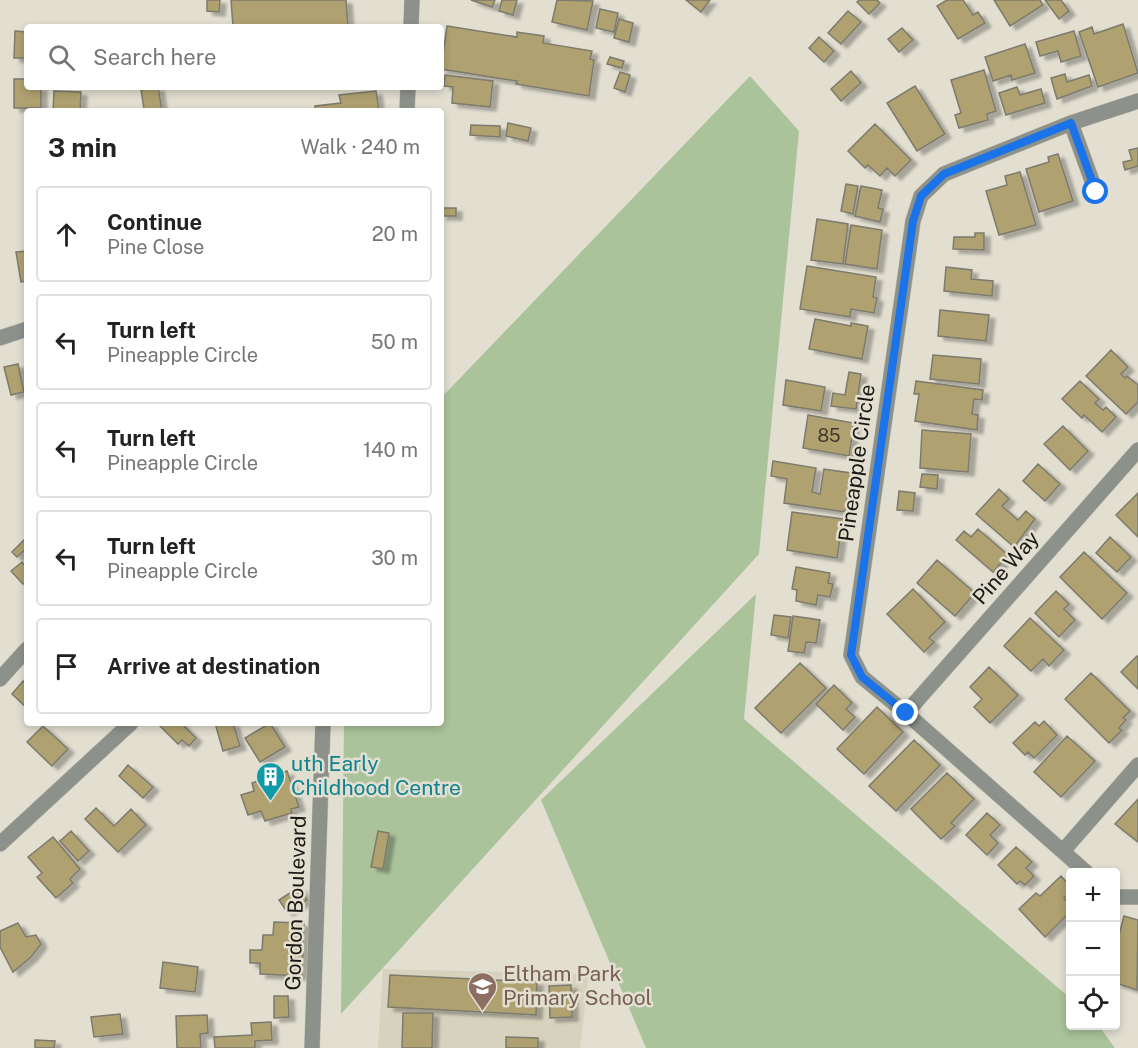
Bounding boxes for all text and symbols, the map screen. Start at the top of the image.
search box [24,24,444,90]
icon: search [45,41,78,74]
text: Search here [93,44,217,70]
text: 3 min [48,132,117,163]
text: Walk · 240 m [300,135,420,159]
route start [1082,178,1108,204]
text: Continue [107,209,202,235]
icon: ahead [50,218,83,251]
text: 20 m [372,222,418,246]
text: Pine Close [107,235,204,259]
text: Turn left [107,317,196,343]
icon: left [50,326,83,359]
text: 50 m [371,330,418,354]
text: Pineapple Circle [107,343,258,367]
street label: Pineapple Circle [833,383,880,543]
text: Turn left [107,425,196,451]
house number: 85 [817,425,841,446]
icon: left [50,434,83,467]
text: 140 m [363,438,418,462]
text: Pineapple Circle [107,451,258,475]
street label: Pine Way [967,526,1044,609]
text: Turn left [107,533,196,559]
icon: left [50,542,83,575]
text: 30 m [371,546,418,570]
text: Pineapple Circle [107,559,258,583]
icon: arrive [50,650,83,683]
text: Arrive at destination [107,653,320,679]
route end [892,699,918,725]
place label: uth Early Childhood Centre [291,751,461,800]
building icon: uth Early Childhood Centre [254,760,286,802]
street label: Gordon Boulevard [280,815,311,991]
map controls [1066,868,1120,1030]
button: + [1066,868,1120,922]
button: − [1066,922,1120,976]
place label: Eltham Park Primary School [503,961,652,1010]
school or university icon: Eltham Park Primary School [466,970,498,1012]
button: locate [1066,976,1120,1030]

